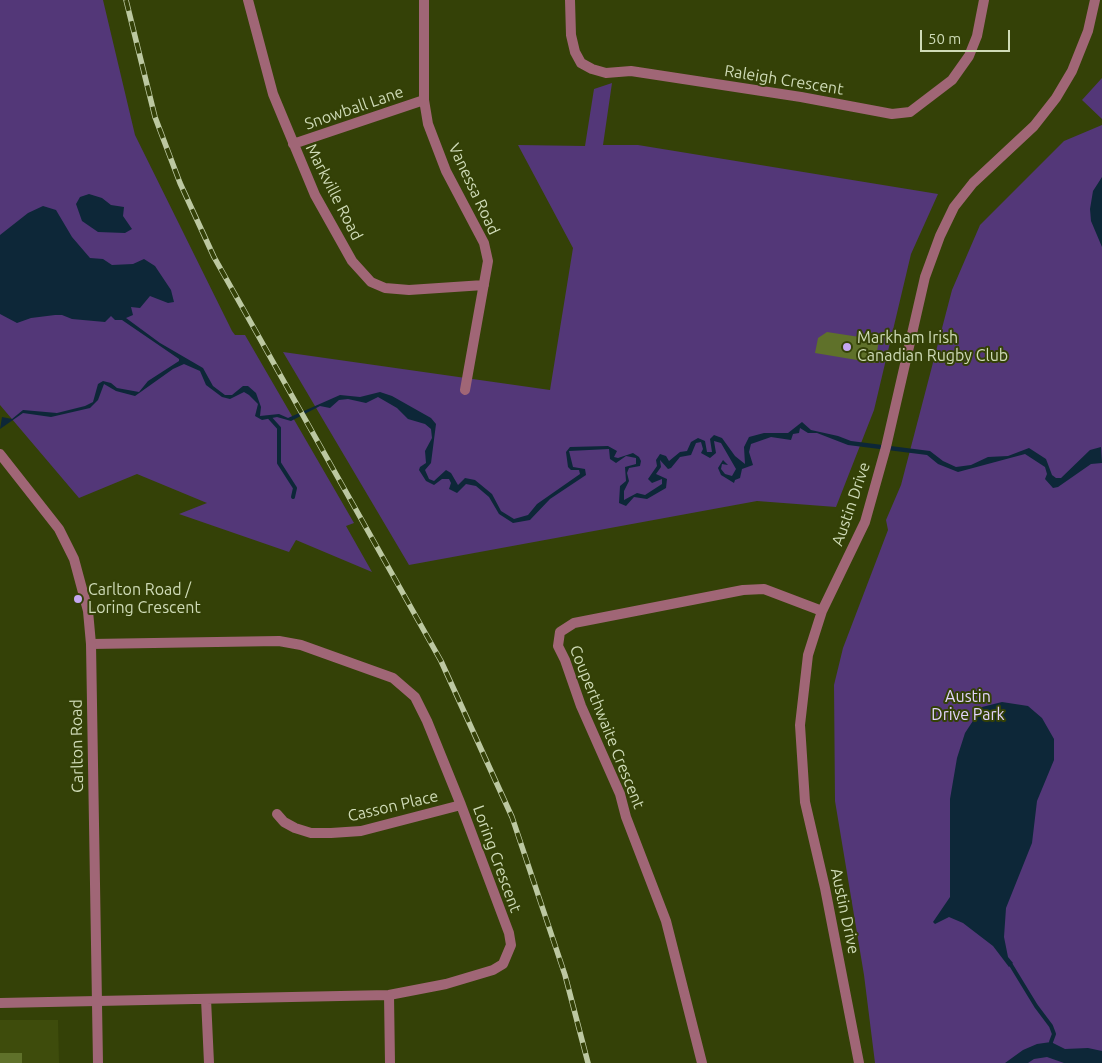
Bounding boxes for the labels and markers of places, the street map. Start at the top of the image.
place label: Markham Irish Canadian Rugby Club [857,328,1008,366]
marker: Markham Irish Canadian Rugby Club [841,341,853,353]
place label: Carlton Road / Loring Crescent [88,580,201,618]
marker: Carlton Road / Loring Crescent [72,593,84,605]

